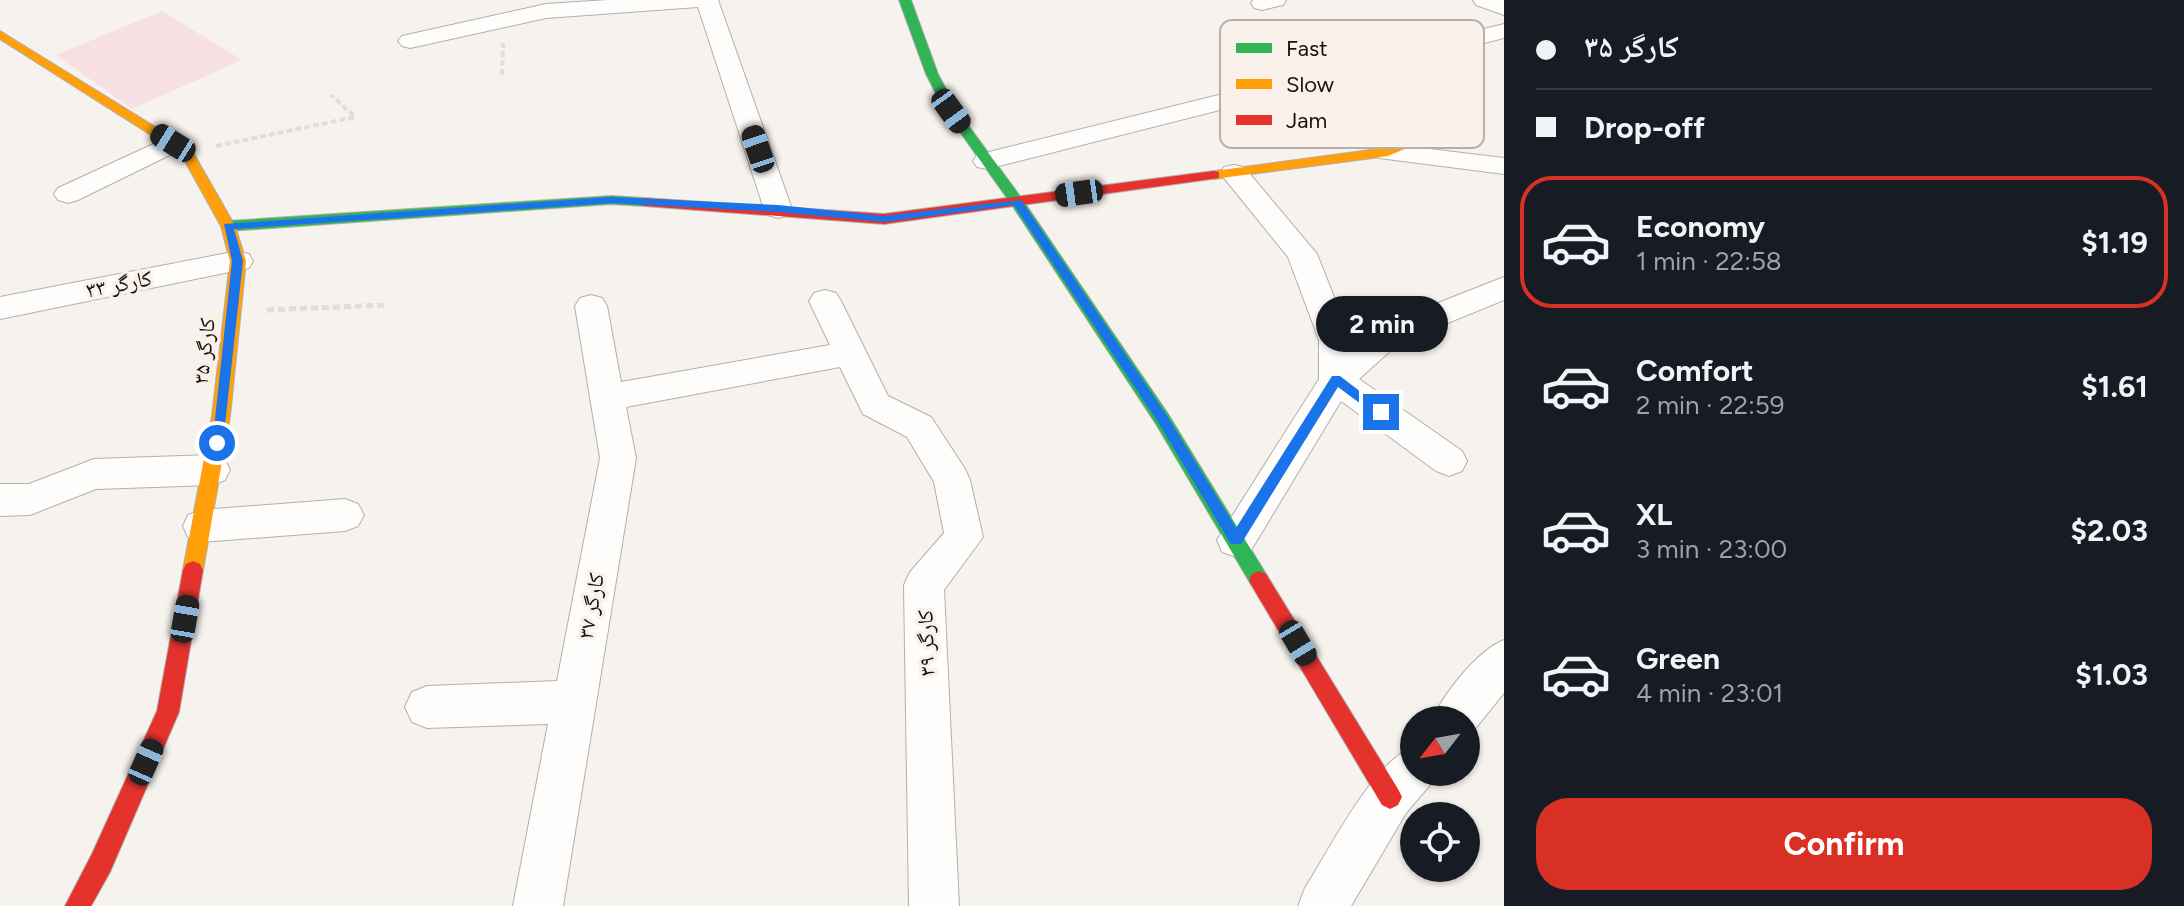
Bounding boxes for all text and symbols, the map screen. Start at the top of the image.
legend [1220,20,1484,148]
text: کارگر ۳۵ [1584,28,1679,65]
text: Fast [1286,35,1328,62]
text: Slow [1286,71,1335,98]
car [927,85,975,137]
text: Jam [1286,107,1327,134]
text: Drop-off [1584,109,1705,146]
car [146,120,200,166]
car [739,122,777,176]
car [1054,178,1104,208]
icon: car [1540,206,1612,278]
text: Economy [1636,208,1765,245]
text: $1.19 [2081,224,2148,261]
text: 1 min · 22:58 [1636,245,1782,277]
street label: کارگر ۳۳ [84,264,154,304]
callout: 2 min [1315,296,1447,352]
text: 2 min [1349,308,1415,340]
street label: کارگر ۳۵ [187,317,221,385]
icon: car [1540,350,1612,422]
text: Comfort [1636,352,1754,389]
text: $1.61 [2081,368,2148,405]
text: 2 min · 22:59 [1636,389,1784,421]
route end [1363,394,1399,430]
route start [199,425,235,461]
icon: car [1540,494,1612,566]
text: XL [1636,496,1672,533]
text: $2.03 [2070,512,2148,549]
text: 3 min · 23:00 [1636,533,1787,565]
street label: کارگر ۳۷ [572,571,610,641]
car [169,593,201,645]
street label: کارگر ۳۹ [911,609,941,677]
car [1275,616,1321,670]
icon: car [1540,638,1612,710]
text: Green [1636,640,1720,677]
text: $1.03 [2075,656,2148,693]
text: 4 min · 23:01 [1636,677,1783,709]
north arrow [1400,706,1480,786]
map controls [1400,706,1480,882]
car [125,735,167,789]
button: Confirm [1536,798,2152,890]
button: locate [1400,802,1480,882]

